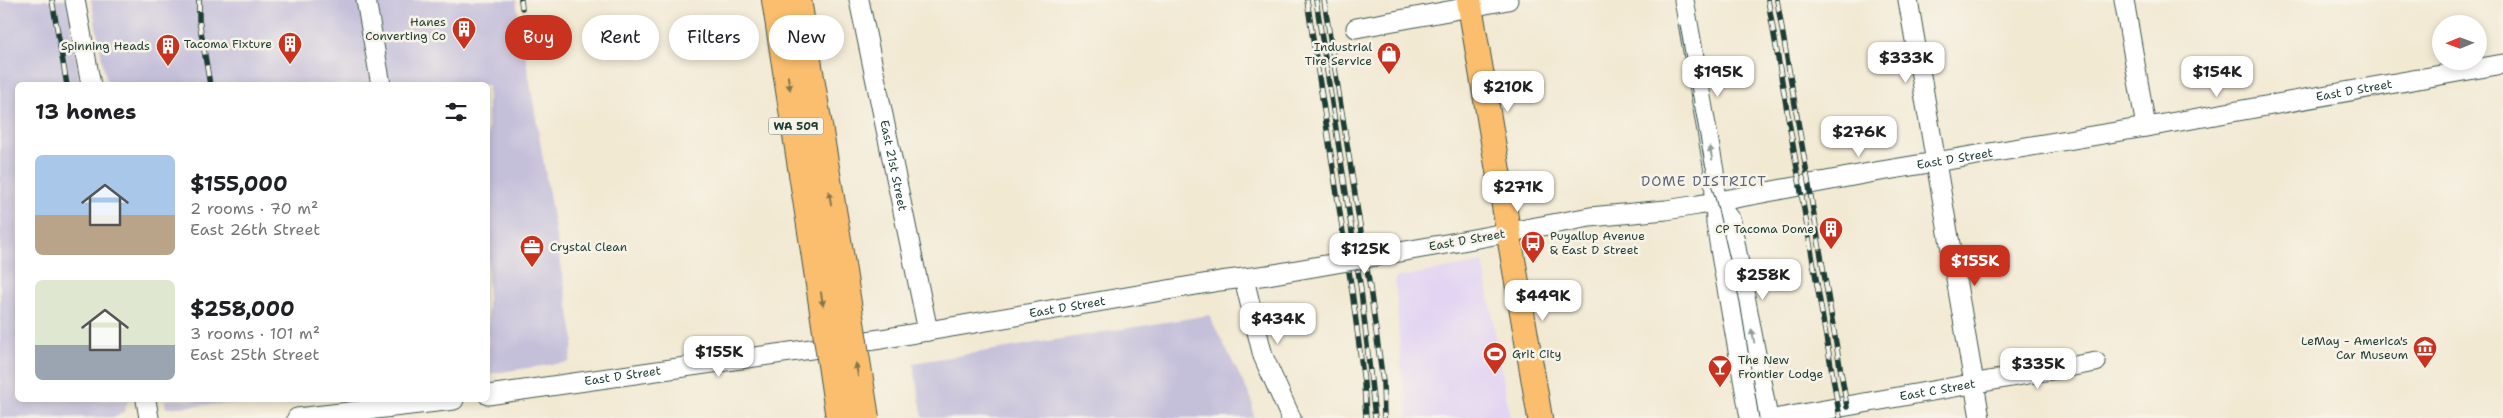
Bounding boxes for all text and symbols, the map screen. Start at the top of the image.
place label: Hanes Converting Co [365,14,446,44]
chip: Buy [505,15,572,60]
chip: Rent [582,15,659,60]
chip: Filters [669,15,759,60]
chip: New [769,15,844,60]
north arrow [2432,15,2488,70]
map controls [2432,15,2487,70]
building icon: Hanes Converting Co [451,16,477,50]
building icon: Tacoma Fixture [277,31,303,65]
building icon: Spinning Heads [155,33,181,67]
place label: Tacoma Fixture [184,36,272,52]
place label: Spinning Heads [61,38,150,54]
place label: Industrial Tire Service [1305,39,1372,69]
shop icon: Industrial Tire Service [1376,41,1402,75]
pin: $333K [1871,42,1941,84]
text: $333K [1879,47,1933,68]
pin: $195K [1683,56,1753,98]
pin: $154K [2182,56,2252,98]
text: $195K [1693,61,1743,82]
text: $154K [2192,61,2242,82]
pin: $210K [1473,70,1543,113]
one-way arrow [785,75,793,91]
text: $210K [1483,76,1533,97]
street label: East D Street [2315,76,2393,105]
text: 13 homes [35,98,136,126]
icon: filters [442,98,470,126]
pin: $276K [1824,116,1894,158]
road number: WA 509 [768,118,824,134]
street label: East 21st Street [876,119,911,212]
text: $276K [1832,121,1886,142]
one-way arrow [1706,144,1714,160]
street label: East D Street [1915,145,1994,173]
text: $155,000 [190,170,288,198]
pin: $271K [1483,170,1553,213]
district label: DOME DISTRICT [1641,172,1767,190]
icon: home [75,175,135,235]
text: $271K [1493,176,1543,197]
one-way arrow [825,190,833,206]
text: 2 rooms · 70 m² [190,198,318,219]
building icon: CP Tacoma Dome [1818,216,1844,250]
text: East 26th Street [190,219,320,240]
place label: CP Tacoma Dome [1715,221,1814,237]
street label: East D Street [1428,225,1506,255]
place label: Puyallup Avenue & East D Street [1550,228,1645,258]
bus stop icon: Puyallup Avenue & East D Street [1520,230,1546,264]
pin: $125K [1330,232,1400,275]
office icon: Crystal Clean [519,234,545,268]
text: $125K [1340,238,1390,259]
place label: Crystal Clean [550,239,627,255]
pin: $155K [1940,244,2010,287]
text: $155K [1951,250,1999,271]
pin: $258K [1728,258,1798,301]
text: $258K [1736,264,1790,285]
pin: $449K [1508,280,1578,322]
text: $449K [1516,285,1570,306]
one-way arrow [819,292,827,308]
street label: East D Street [1028,293,1107,322]
text: $258,000 [190,295,295,323]
icon: home [75,300,135,360]
pin: $434K [1243,302,1313,345]
text: $434K [1251,308,1305,329]
text: 3 rooms · 101 m² [190,323,320,344]
one-way arrow [1748,327,1756,343]
place label: LeMay - America's Car Museum [2301,333,2408,363]
museum icon: LeMay - America's Car Museum [2412,335,2438,369]
pin: $155K [684,336,754,378]
text: $155K [695,341,743,362]
sports icon: Grit City [1482,341,1508,375]
text: East 25th Street [190,344,320,365]
place label: Grit City [1512,346,1562,362]
pin: $335K [2003,348,2073,390]
place label: The New Frontier Lodge [1738,352,1824,382]
text: $335K [2011,353,2065,374]
bar icon: The New Frontier Lodge [1707,354,1733,388]
one-way arrow [853,361,861,377]
street label: East D Street [583,362,662,389]
street label: East C Street [1898,375,1977,405]

